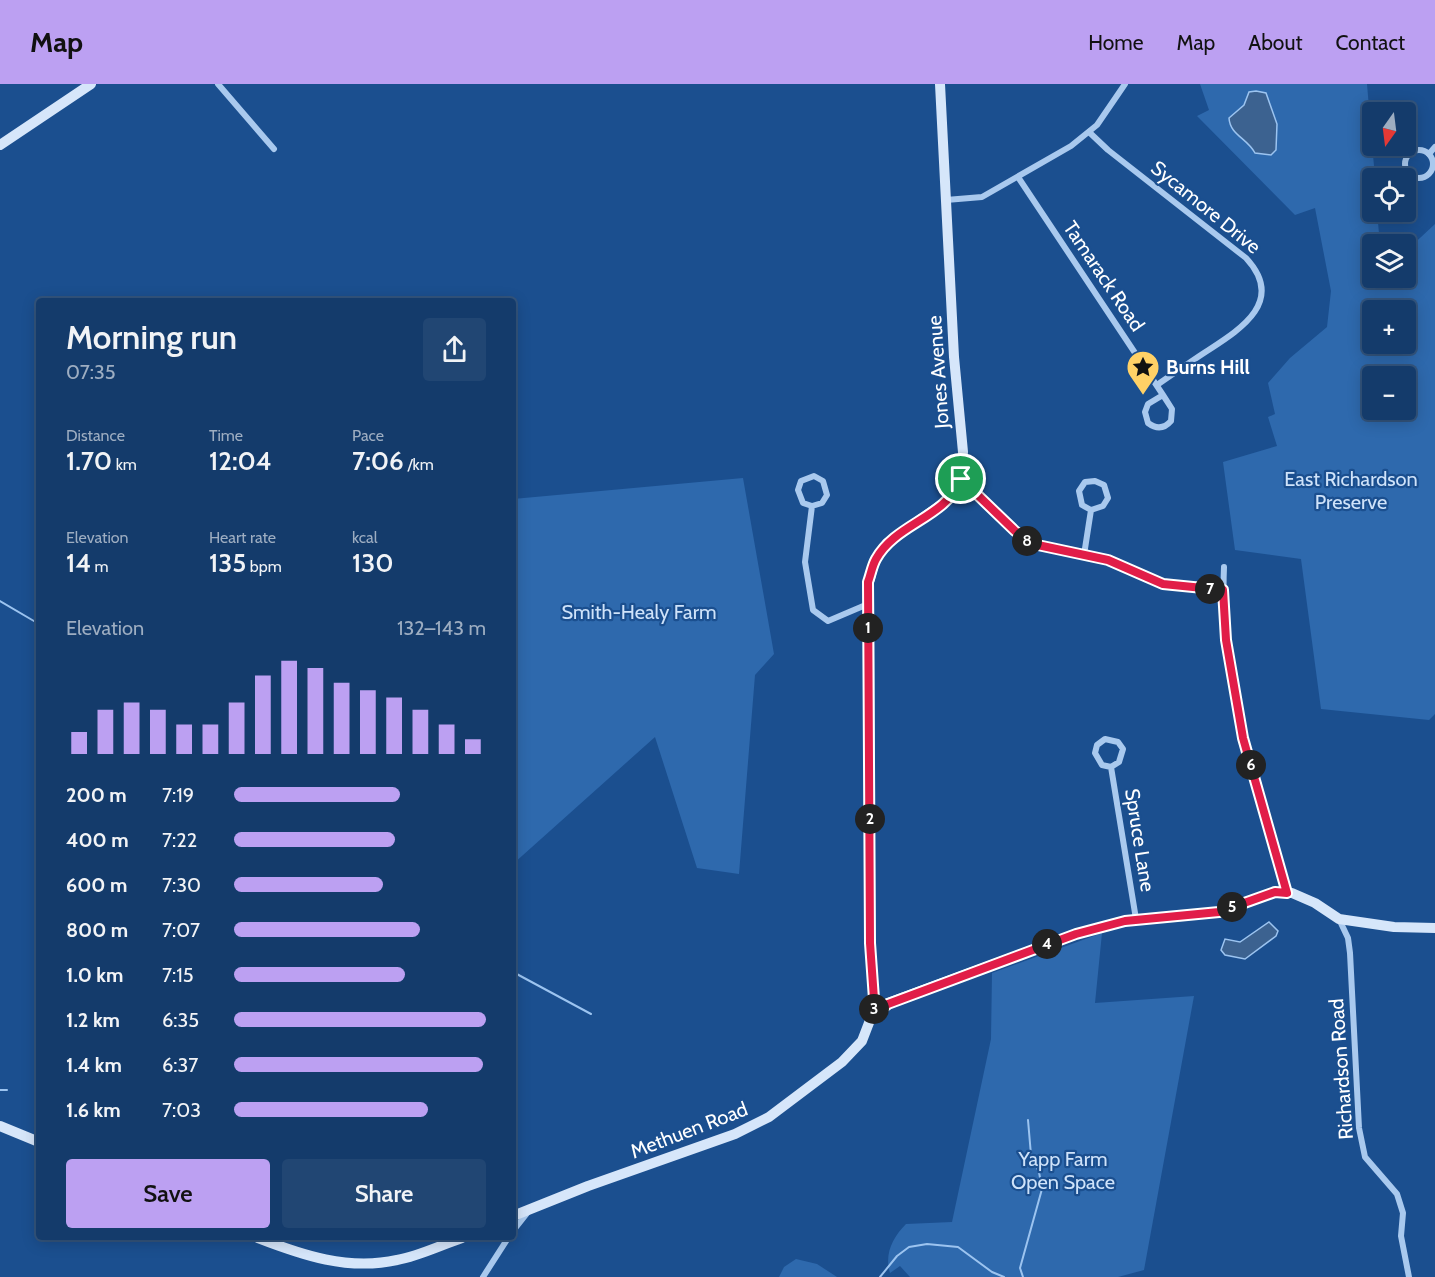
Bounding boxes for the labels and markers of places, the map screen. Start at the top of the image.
place icon: Burns Hill [1125,349,1161,396]
place label: Burns Hill [1166,355,1250,379]
pin [935,453,986,504]
pin: 8 [1012,526,1042,556]
pin: 7 [1195,574,1225,604]
pin: 1 [853,613,883,643]
pin: 6 [1236,750,1266,780]
pin: 2 [855,804,885,834]
pin: 5 [1217,892,1247,922]
pin: 4 [1032,929,1062,959]
pin: 3 [859,994,889,1024]

